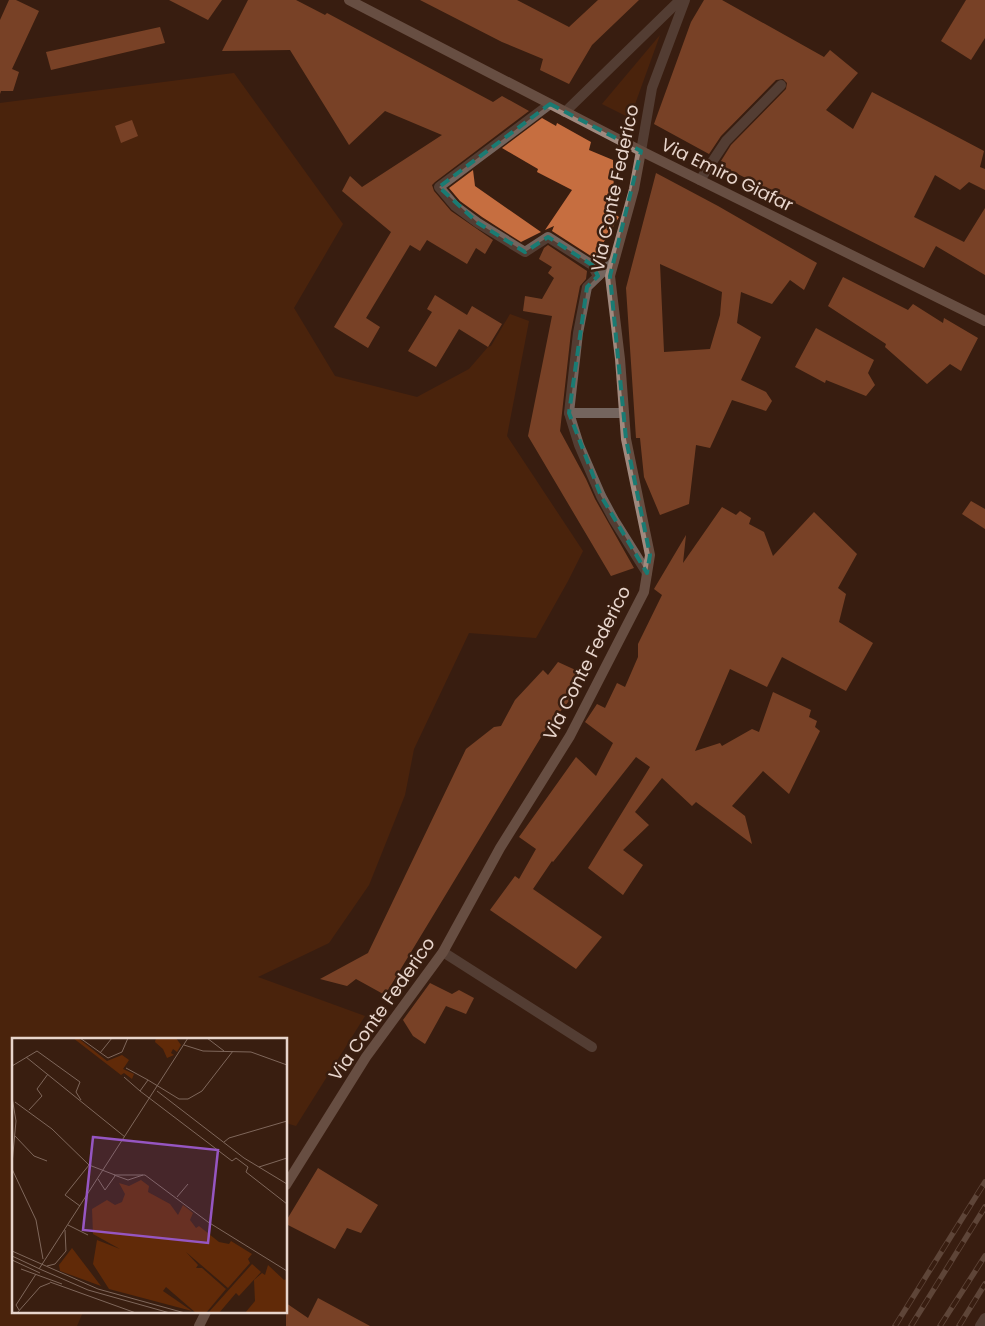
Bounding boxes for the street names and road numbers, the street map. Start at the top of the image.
street label: Via Conte Federico [585,102,644,274]
street label: Via Emiro Giafar [657,132,798,218]
street label: Via Conte Federico [537,581,636,744]
street label: Via Conte Federico [323,932,441,1086]

